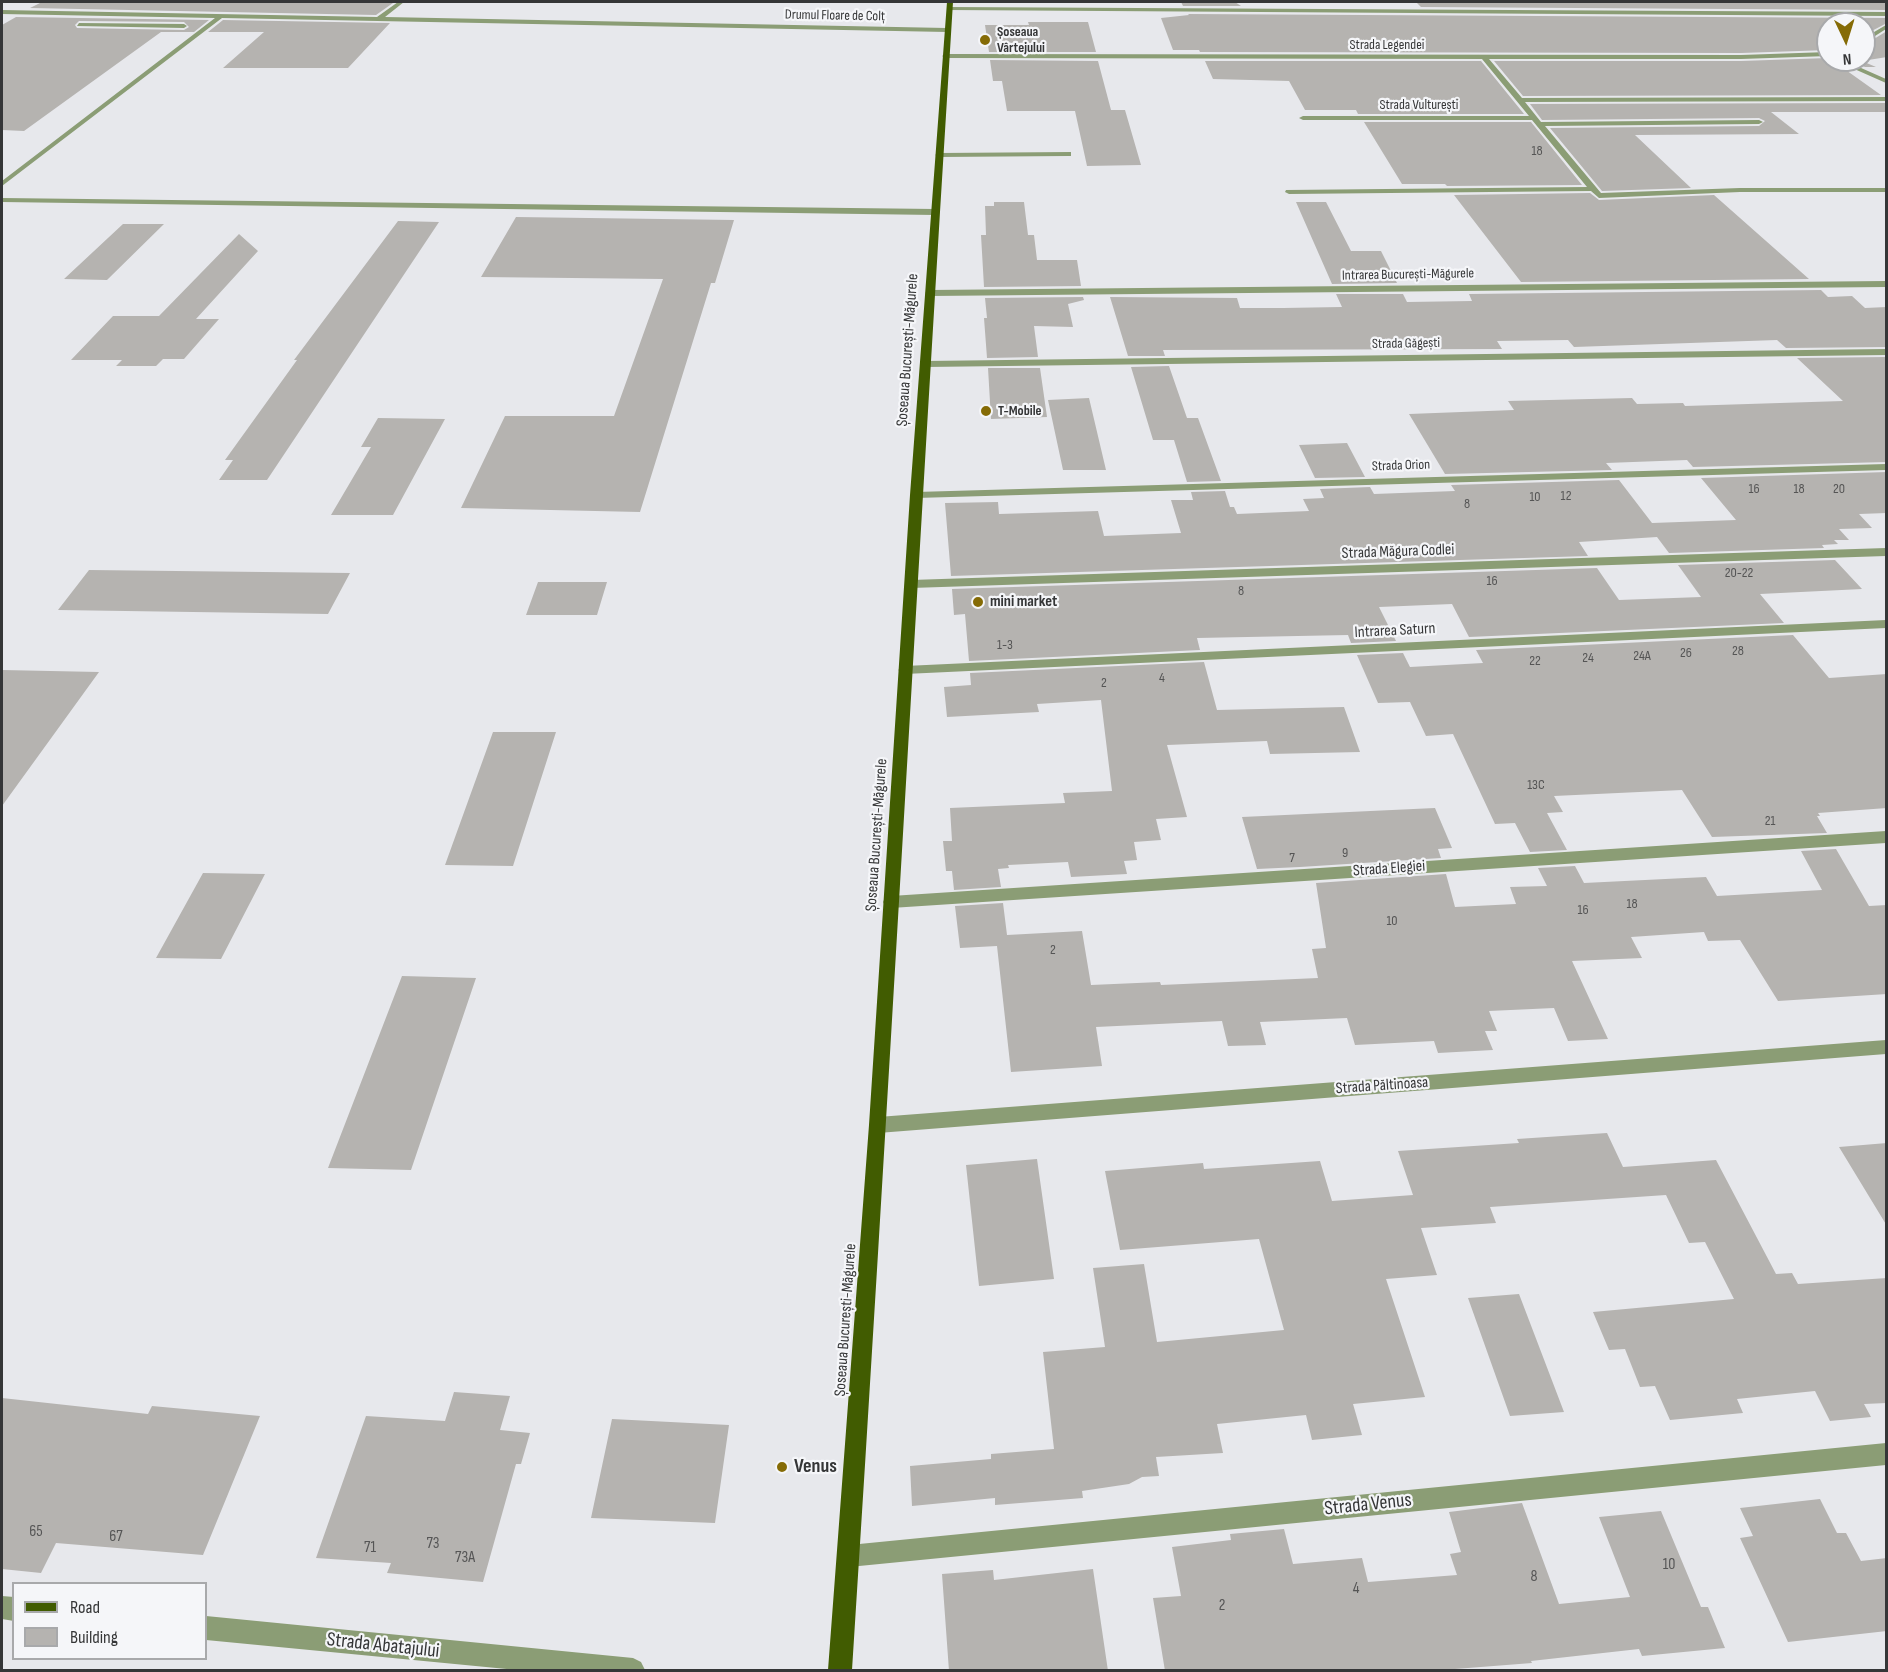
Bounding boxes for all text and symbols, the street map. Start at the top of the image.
street label: Drumul Floare de Colț [785,7,885,25]
north arrow [1816,12,1876,72]
place label: Șoseaua Vârtejului [997,24,1045,56]
marker: Șoseaua Vârtejului [978,33,992,47]
street label: Strada Legendei [1350,37,1424,53]
text: N [1842,49,1852,68]
street label: Strada Vulturești [1380,97,1458,113]
house number: 18 [1531,143,1543,159]
street label: Intrarea București-Măgurele [1342,265,1474,285]
street label: Șoseaua București-Măgurele [893,273,923,427]
street label: Strada Găgești [1372,335,1440,353]
place label: T-Mobile [998,403,1041,419]
marker: T-Mobile [979,404,993,418]
street label: Strada Orion [1372,457,1430,475]
house number: 16 [1748,481,1760,497]
house number: 18 [1793,481,1805,497]
house number: 20 [1833,481,1845,497]
house number: 12 [1561,488,1571,504]
house number: 10 [1529,489,1541,505]
house number: 8 [1464,496,1470,512]
street label: Strada Măgura Codlei [1341,540,1455,564]
house number: 20-22 [1725,565,1753,581]
house number: 16 [1486,573,1498,589]
house number: 8 [1238,583,1244,599]
place label: mini market [990,592,1057,612]
marker: mini market [971,595,985,609]
street label: Intrarea Saturn [1354,619,1436,643]
house number: 1-3 [997,637,1013,653]
house number: 28 [1732,643,1744,659]
house number: 26 [1680,645,1692,661]
house number: 24A [1633,648,1651,664]
house number: 24 [1582,650,1594,666]
house number: 22 [1529,653,1541,669]
house number: 4 [1159,670,1165,686]
house number: 2 [1101,675,1107,691]
street label: Șoseaua București-Măgurele [862,758,892,912]
house number: 13C [1527,777,1545,793]
house number: 21 [1765,813,1775,829]
house number: 9 [1342,845,1348,861]
house number: 7 [1289,850,1295,866]
street label: Strada Elegiei [1352,857,1426,881]
house number: 18 [1626,896,1638,912]
house number: 16 [1577,902,1589,918]
house number: 10 [1386,913,1398,929]
house number: 2 [1050,942,1056,958]
street label: Strada Păltinoasa [1335,1073,1429,1099]
street label: Șoseaua București-Măgurele [831,1243,861,1397]
place label: Venus [794,1455,837,1479]
marker: Venus [775,1460,789,1474]
street label: Strada Venus [1323,1488,1413,1522]
house number: 65 [29,1522,43,1542]
house number: 67 [109,1527,123,1547]
house number: 73 [426,1534,440,1554]
house number: 71 [364,1538,376,1558]
house number: 73A [455,1548,475,1568]
house number: 10 [1663,1555,1675,1575]
house number: 8 [1530,1567,1538,1587]
house number: 4 [1353,1579,1359,1599]
legend [12,1582,207,1660]
house number: 2 [1219,1596,1225,1616]
text: Road [70,1597,100,1618]
text: Building [70,1627,118,1648]
street label: Strada Abatajului [325,1628,441,1664]

